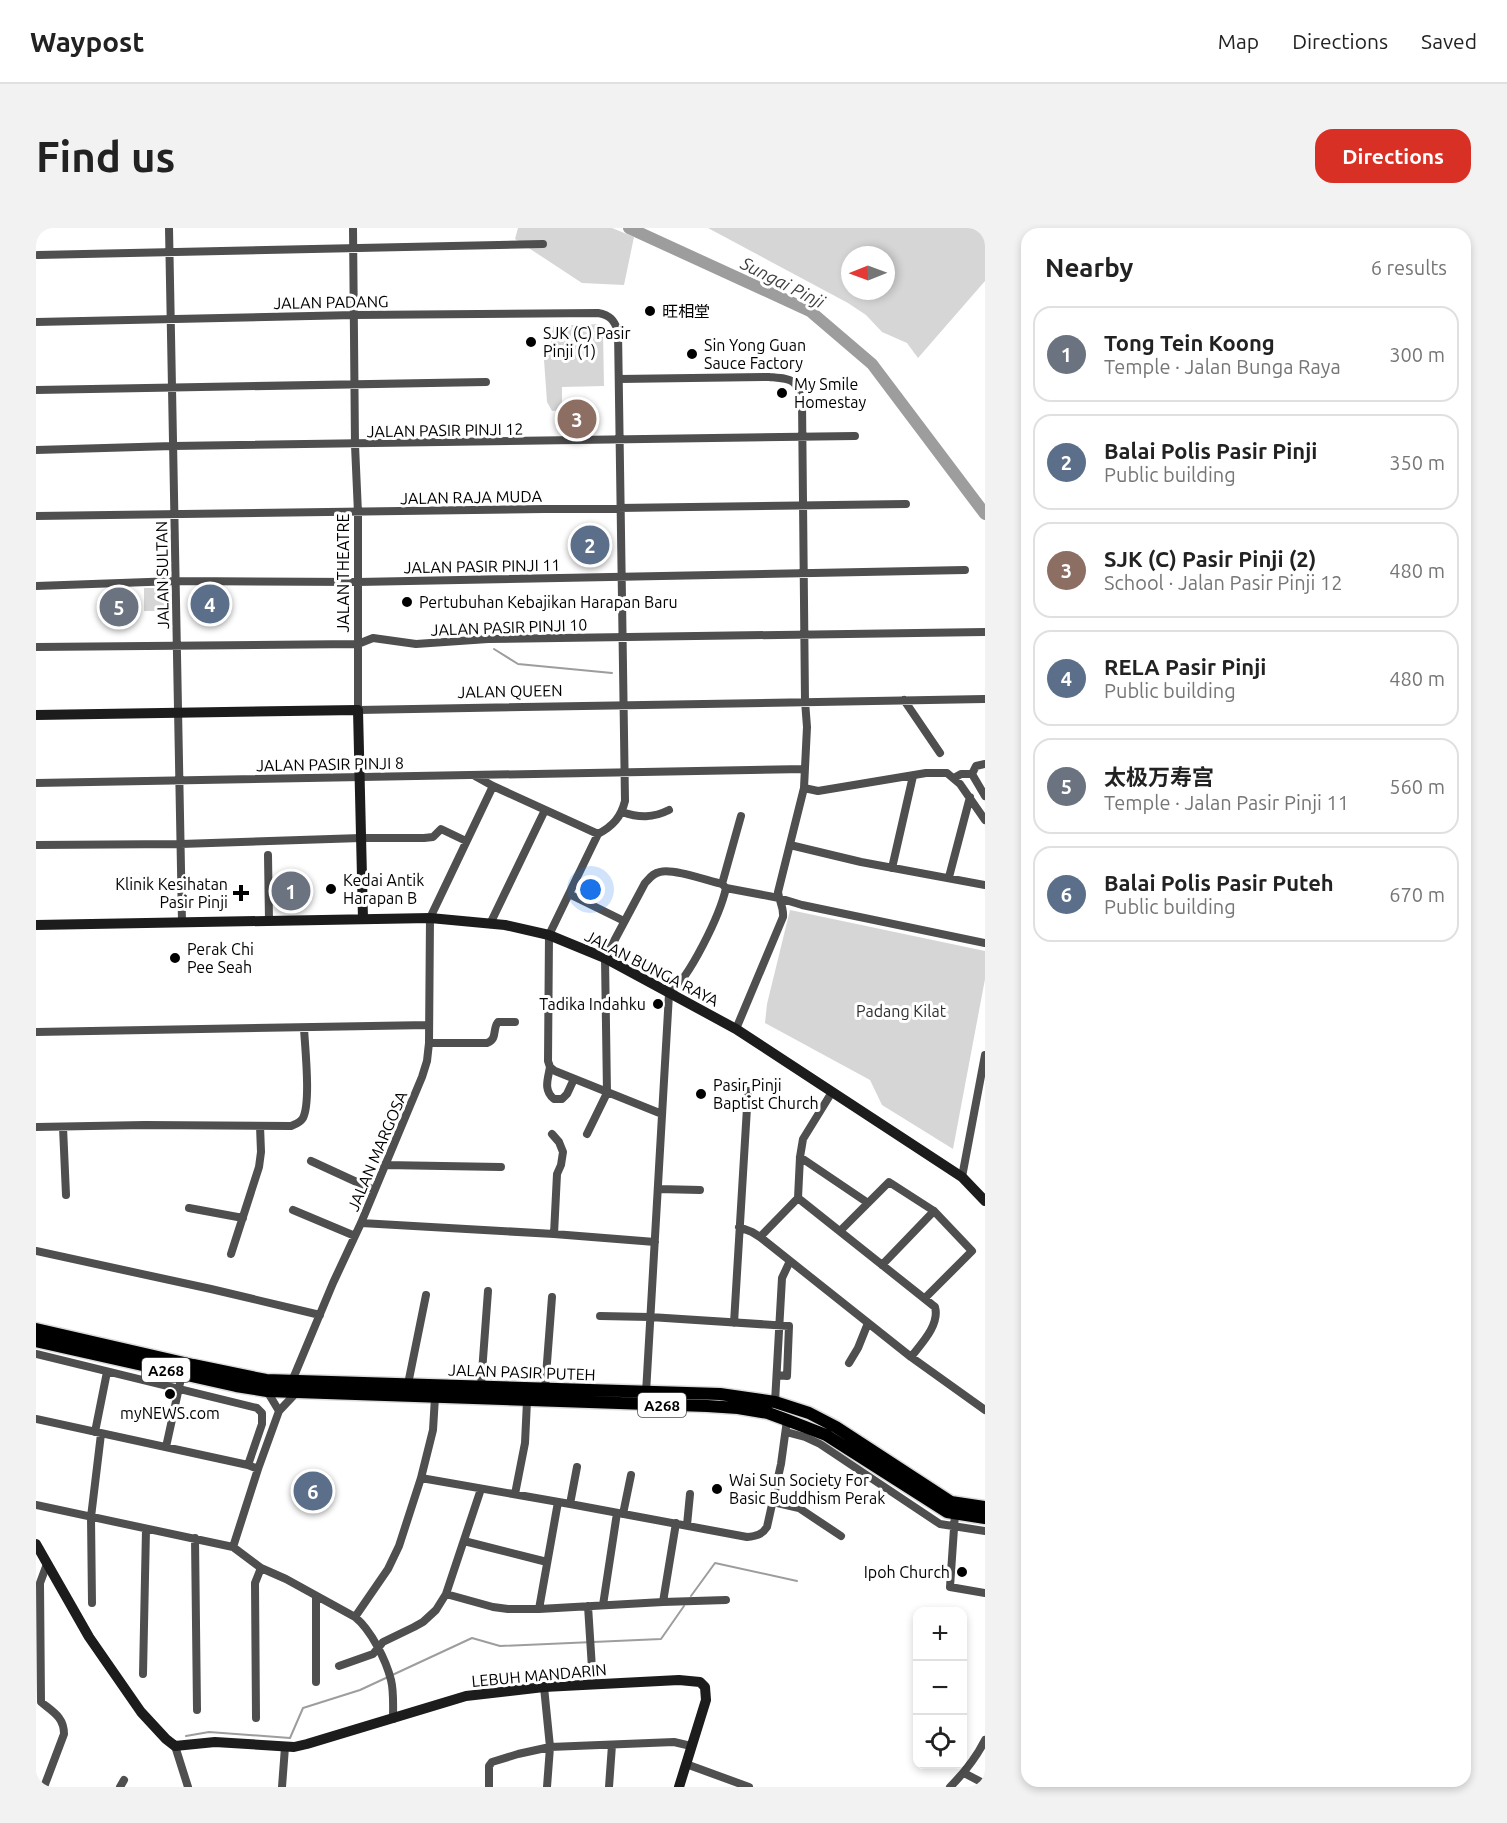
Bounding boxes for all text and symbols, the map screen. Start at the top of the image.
text: Waypost [30,26,144,57]
text: Map [1218,29,1259,53]
text: Directions [1292,29,1388,53]
text: Saved [1421,29,1477,53]
button: Directions [1315,129,1471,183]
text: Find us [36,133,175,180]
north arrow [841,246,895,300]
water label: Sungai Pinji [737,252,829,312]
text: Nearby [1045,253,1133,282]
text: 6 results [1371,256,1447,279]
street label: JALAN PADANG [273,292,389,312]
place label: 旺相堂 [662,302,710,320]
marker: 旺相堂 [643,304,657,318]
place label: SJK (C) Pasir Pinji (1) [543,324,631,361]
text: Tong Tein Koong [1104,330,1275,355]
marker: SJK (C) Pasir Pinji (1) [524,335,538,349]
place label: Sin Yong Guan Sauce Factory [704,336,806,372]
text: 1 [1061,343,1072,366]
text: 300 m [1389,343,1445,366]
marker: Sin Yong Guan Sauce Factory [685,347,699,361]
text: Temple · Jalan Bunga Raya [1104,355,1341,378]
place label: My Smile Homestay [794,375,867,411]
marker: My Smile Homestay [775,386,789,400]
pin: 3 [558,396,596,441]
street label: JALAN PASIR PINJI 12 [366,420,524,440]
text: Balai Polis Pasir Pinji [1104,438,1317,463]
text: 2 [1061,451,1072,474]
text: 350 m [1389,451,1445,474]
text: Public building [1104,463,1236,486]
street label: JALAN RAJA MUDA [400,487,543,507]
street label: JALAN THEATRE [334,514,352,632]
street label: JALAN SULTAN [152,521,172,629]
pin: 2 [570,522,610,568]
text: SJK (C) Pasir Pinji (2) [1104,546,1316,571]
street label: JALAN PASIR PINJI 11 [403,556,561,576]
text: 3 [1061,559,1072,582]
text: 480 m [1389,559,1445,582]
text: School · Jalan Pasir Pinji 12 [1104,571,1342,594]
pin: 4 [190,582,230,626]
pin: 5 [100,584,139,629]
place label: Pertubuhan Kebajikan Harapan Baru [419,593,678,611]
marker: Pertubuhan Kebajikan Harapan Baru [400,595,414,609]
street label: JALAN PASIR PINJI 10 [430,615,588,639]
text: RELA Pasir Pinji [1104,654,1266,679]
text: 4 [1061,667,1072,690]
text: 480 m [1389,667,1445,690]
text: Public building [1104,679,1236,702]
street label: JALAN QUEEN [457,681,563,701]
street label: JALAN PASIR PINJI 8 [256,754,404,774]
text: 太极万寿宫 [1104,764,1214,789]
text: 5 [1061,775,1072,798]
text: 560 m [1389,775,1445,798]
text: Temple · Jalan Pasir Pinji 11 [1104,791,1349,814]
pin: 1 [272,868,310,914]
text: Balai Polis Pasir Puteh [1104,870,1334,895]
place label: Kedai Antik Harapan B [343,871,424,907]
place label: Klinik Kesihatan Pasir Pinji [115,875,228,911]
your location [576,875,605,904]
marker: Kedai Antik Harapan B [324,882,338,896]
text: 6 [1061,883,1072,906]
text: 670 m [1389,883,1445,906]
marker: Klinik Kesihatan Pasir Pinji [232,884,250,902]
text: Public building [1104,895,1236,918]
street label: JALAN BUNGA RAYA [582,926,722,1010]
place label: Perak Chi Pee Seah [187,940,254,976]
marker: Perak Chi Pee Seah [168,951,182,965]
place label: Tadika Indahku [539,995,646,1013]
marker: Tadika Indahku [651,997,665,1011]
park label: Padang Kilat [856,1002,947,1020]
place label: Pasir Pinji Baptist Church [713,1076,819,1112]
marker: Pasir Pinji Baptist Church [694,1087,708,1101]
street label: JALAN MARGOSA [344,1088,411,1214]
road number: A268 [142,1358,190,1382]
street label: JALAN PASIR PUTEH [448,1360,596,1384]
marker: myNEWS.com [163,1387,177,1401]
road number: A268 [638,1393,686,1417]
place label: myNEWS.com [120,1404,220,1422]
pin: 6 [294,1468,332,1514]
place label: Wai Sun Society For Basic Buddhism Perak [729,1471,885,1507]
marker: Wai Sun Society For Basic Buddhism Perak [710,1482,724,1496]
place label: Ipoh Church [864,1563,950,1581]
marker: Ipoh Church [955,1565,969,1579]
map controls [913,1607,967,1769]
button: + [913,1607,967,1661]
street label: LEBUH MANDARIN [471,1660,607,1690]
button: − [913,1661,967,1715]
button: locate [913,1715,967,1769]

